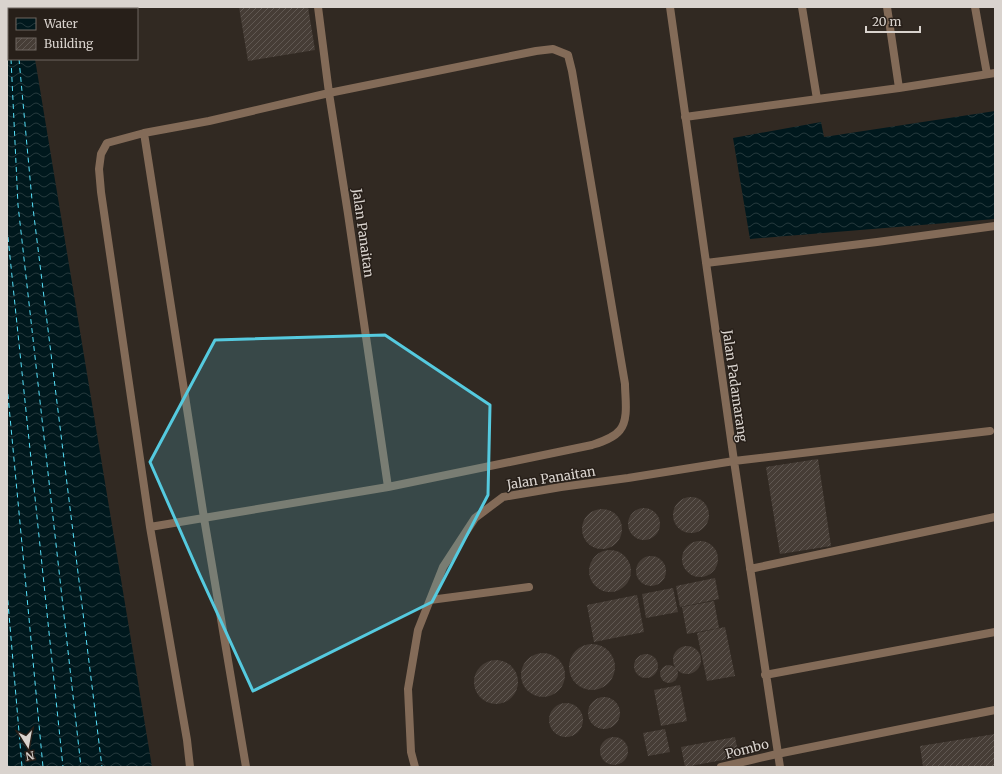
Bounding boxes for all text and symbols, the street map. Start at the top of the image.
legend [8,8,138,60]
scale bar [866,8,920,34]
text: 20 m [872,14,901,29]
text: Water [43,16,79,31]
text: Building [44,36,94,51]
street label: Jalan Panaitan [348,186,378,279]
street label: Jalan Padamarang [719,328,751,443]
street label: Jalan Panaitan [504,463,597,494]
north arrow [8,726,48,766]
street label: Pombo [724,735,771,763]
text: N [24,748,36,764]

